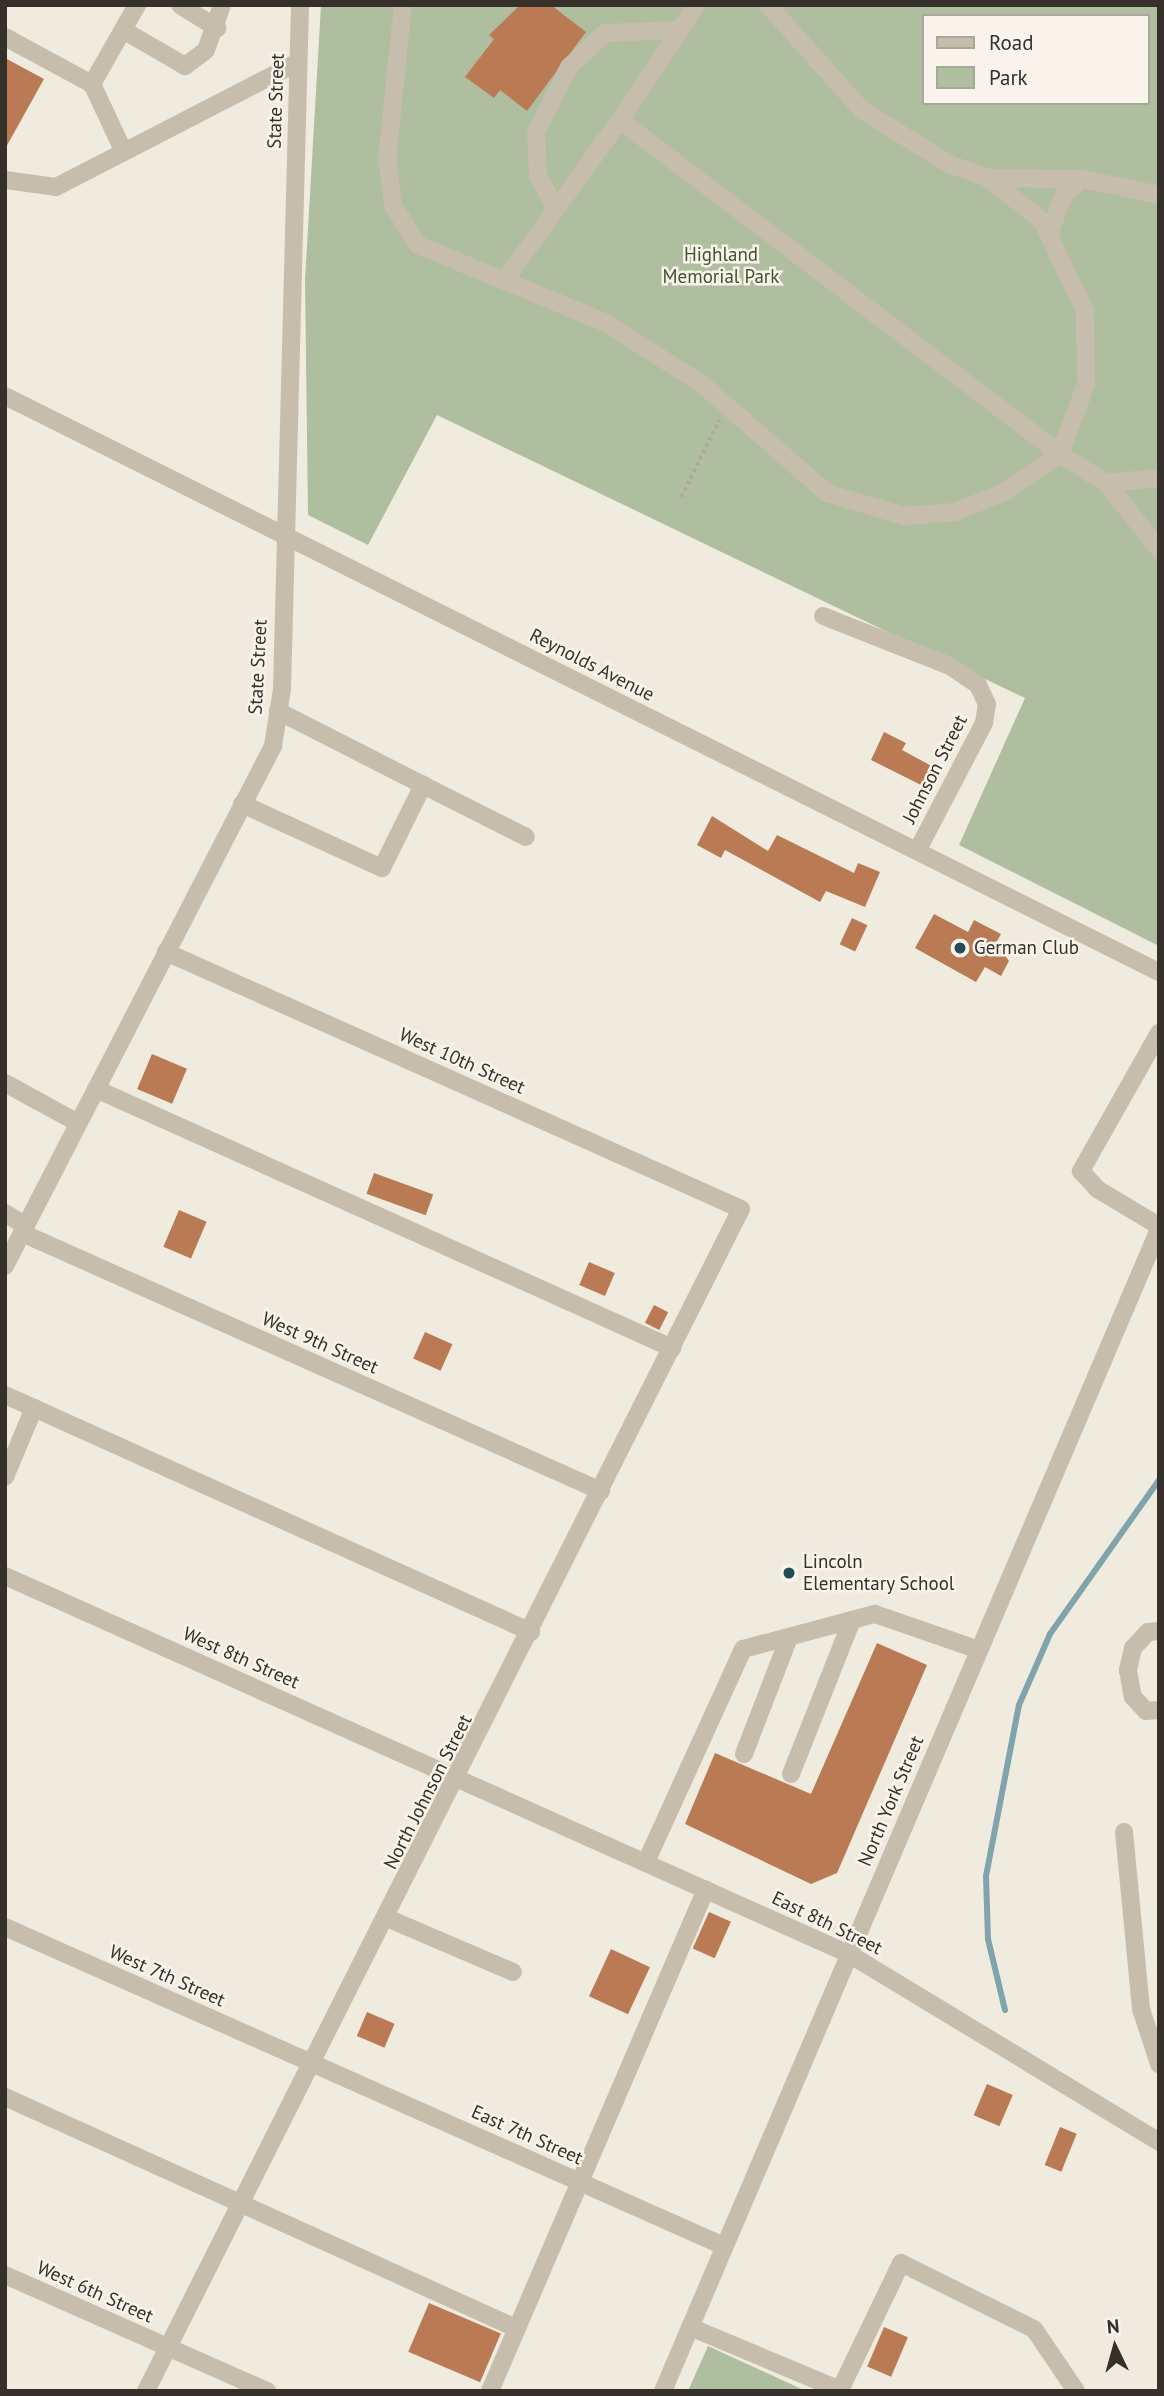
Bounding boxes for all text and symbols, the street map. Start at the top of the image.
legend [922,14,1150,105]
text: Road [989,29,1033,56]
street label: State Street [263,53,289,149]
text: Park [989,64,1028,91]
park label: Highland Memorial Park [663,244,779,288]
street label: State Street [244,619,272,715]
street label: Reynolds Avenue [526,624,658,706]
street label: Johnson Street [898,711,972,827]
place label: German Club [974,937,1079,959]
marker: German Club [952,940,968,956]
street label: West 10th Street [396,1023,528,1099]
street label: West 9th Street [258,1307,382,1379]
place label: Lincoln Elementary School [803,1551,955,1595]
marker: Lincoln Elementary School [781,1565,797,1581]
street label: West 8th Street [179,1622,303,1694]
street label: North Johnson Street [379,1711,477,1873]
street label: North York Street [853,1732,929,1870]
street label: East 8th Street [768,1886,886,1960]
street label: West 7th Street [106,1940,228,2012]
street label: East 7th Street [468,2100,586,2170]
street label: West 6th Street [33,2256,157,2328]
north arrow [1080,2312,1150,2382]
text: N [1106,2314,1120,2339]

